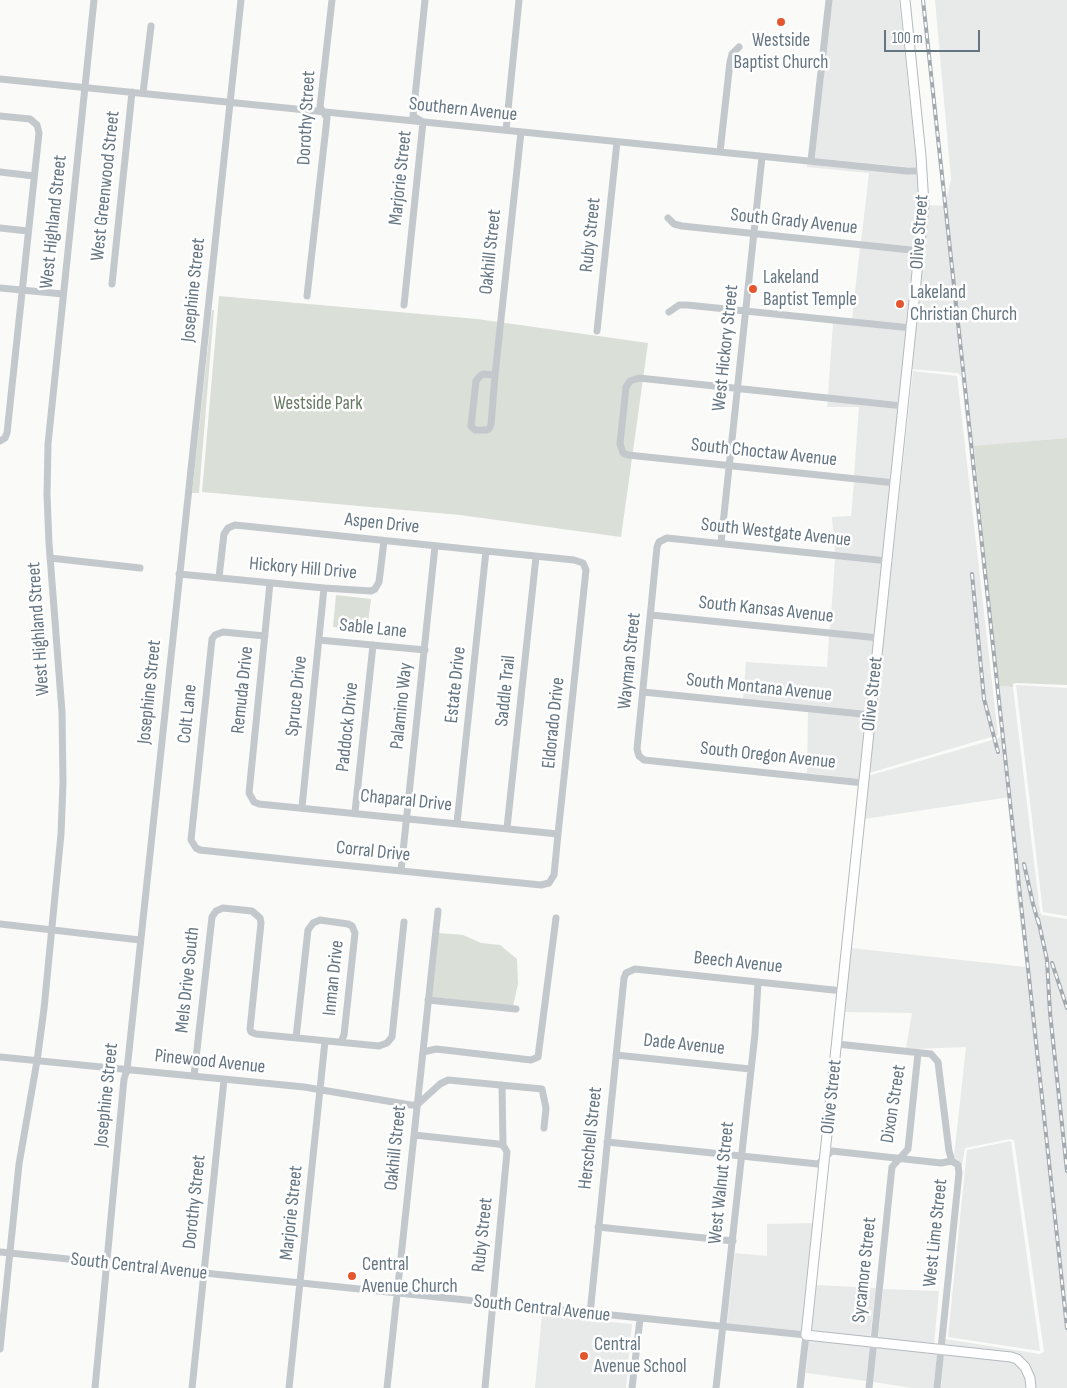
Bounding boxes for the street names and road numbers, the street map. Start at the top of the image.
street label: Dorothy Street [293,70,321,166]
street label: Southern Avenue [408,93,518,127]
street label: West Greenwood Street [87,110,125,262]
street label: Marjorie Street [385,130,417,226]
street label: West Highland Street [36,154,72,290]
street label: Olive Street [906,194,934,270]
street label: Ruby Street [576,197,606,273]
street label: South Grady Avenue [729,204,859,240]
street label: Oakhill Street [475,208,507,296]
street label: Josephine Street [177,237,211,343]
street label: West Hickory Street [708,284,744,412]
street label: South Choctaw Avenue [690,434,838,472]
street label: Aspen Drive [344,509,420,539]
street label: South Westgate Avenue [700,514,852,552]
street label: Hickory Hill Drive [248,553,358,585]
street label: West Highland Street [23,561,55,697]
street label: South Kansas Avenue [698,592,834,628]
street label: Wayman Street [614,612,646,710]
street label: Sable Lane [338,614,408,644]
street label: Josephine Street [133,639,167,745]
street label: Remuda Drive [227,645,259,735]
street label: Estate Drive [441,645,471,725]
street label: Saddle Trail [491,654,521,728]
street label: Spruce Drive [281,655,313,737]
street label: Olive Street [858,656,888,732]
street label: Palamino Way [386,662,418,750]
street label: South Montana Avenue [685,669,833,707]
street label: Eldorado Drive [538,676,570,770]
street label: Paddock Drive [332,681,364,773]
street label: Colt Lane [174,683,202,745]
street label: South Oregon Avenue [699,738,837,774]
street label: Chaparal Drive [359,785,453,817]
street label: Corral Drive [335,837,411,867]
street label: Mels Drive South [171,926,205,1034]
street label: Inman Drive [319,939,349,1017]
street label: Beech Avenue [693,947,783,979]
street label: Dade Avenue [642,1029,726,1061]
street label: Josephine Street [90,1042,124,1148]
street label: Pinewood Avenue [154,1045,266,1079]
street label: Olive Street [817,1059,847,1135]
street label: Dixon Street [877,1063,911,1145]
street label: Herschell Street [574,1086,608,1190]
street label: Oakhill Street [380,1104,412,1192]
street label: West Walnut Street [704,1121,740,1245]
street label: Dorothy Street [179,1154,211,1250]
street label: Marjorie Street [276,1165,308,1261]
street label: West Lime Street [919,1178,953,1288]
street label: Ruby Street [468,1197,498,1273]
street label: Sycamore Street [848,1216,882,1324]
street label: South Central Avenue [70,1248,208,1286]
street label: South Central Avenue [473,1290,611,1328]

